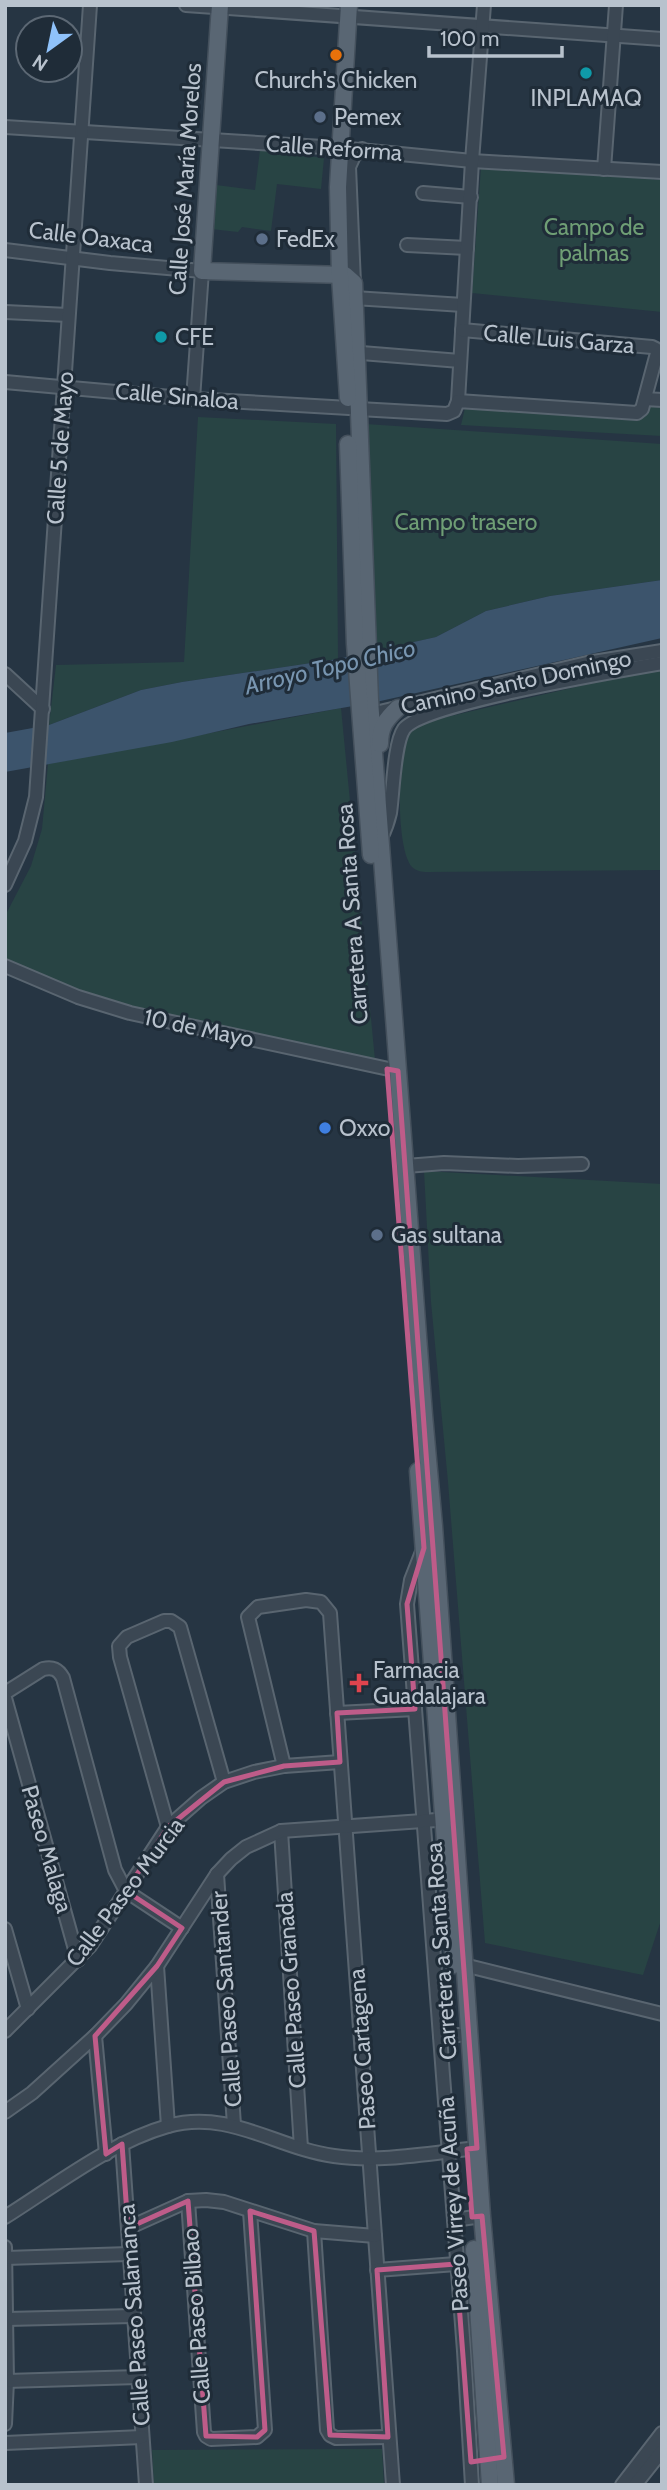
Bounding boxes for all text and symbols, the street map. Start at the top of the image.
north arrow [14,14,84,84]
scale bar [429,14,562,58]
text: 100 m [440,26,499,51]
marker: Church's Chicken [328,47,344,63]
text: N [28,50,52,76]
street label: Calle José María Morelos [163,62,207,296]
marker: INPLAMAQ [578,65,594,81]
place label: Church's Chicken [255,66,417,94]
place label: INPLAMAQ [530,84,642,112]
place label: Pemex [334,103,401,131]
marker: Pemex [312,109,328,125]
street label: Calle Reforma [265,129,403,167]
park label: Campo de palmas [544,213,644,267]
street label: Calle Oaxaca [27,216,155,258]
place label: FedEx [276,225,335,253]
marker: FedEx [254,231,270,247]
street label: Calle Luis Garza [482,318,636,360]
place label: CFE [175,323,214,351]
marker: CFE [153,329,169,345]
street label: Calle 5 de Mayo [41,371,79,525]
street label: Calle Sinaloa [114,377,240,415]
park label: Campo trasero [395,508,537,536]
water label: Arroyo Topo Chico [241,633,418,700]
street label: Camino Santo Domingo [398,644,634,720]
street label: Carretera A Santa Rosa [330,803,374,1025]
street label: 10 de Mayo [142,1003,256,1053]
place label: Oxxo [339,1114,391,1142]
marker: Oxxo [317,1120,333,1136]
place label: Gas sultana [391,1221,502,1249]
marker: Gas sultana [369,1227,385,1243]
place label: Farmacia Guadalajara [373,1656,486,1710]
marker: Farmacia Guadalajara [351,1675,367,1691]
street label: Paseo Malaga [15,1782,79,1916]
street label: Calle Paseo Murcia [60,1812,190,1972]
street label: Carretera a Santa Rosa [419,1841,463,2061]
street label: Calle Paseo Santander [204,1889,248,2108]
street label: Calle Paseo Granada [270,1891,312,2089]
street label: Paseo Cartagena [342,1968,382,2130]
street label: Paseo Virrey de Acuña [432,2095,474,2313]
street label: Calle Paseo Salamanca [112,2203,156,2427]
street label: Calle Paseo Bilbao [176,2227,216,2405]

